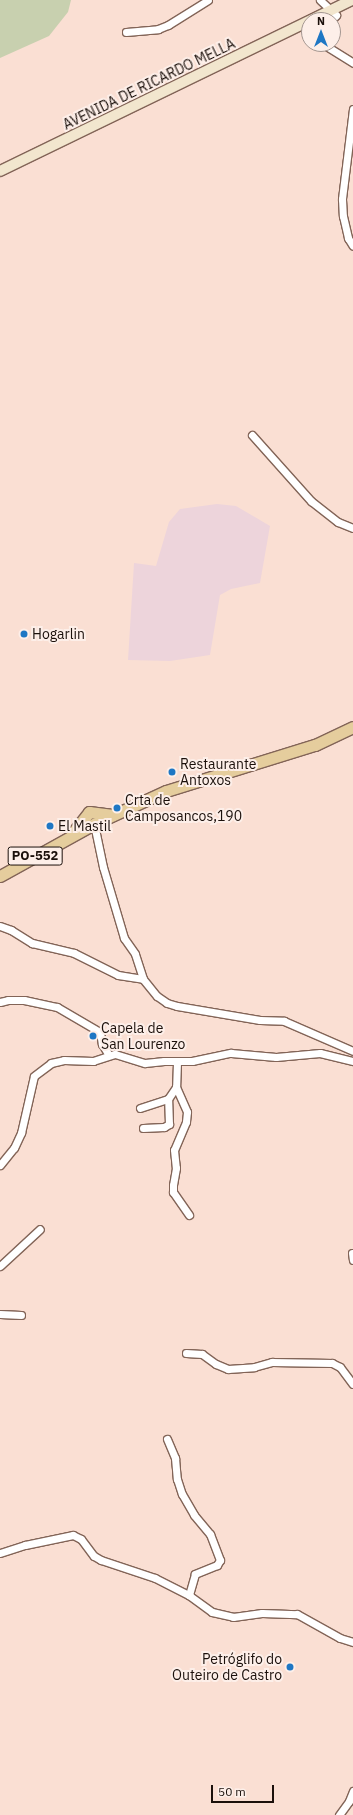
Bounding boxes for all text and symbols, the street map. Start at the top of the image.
north arrow [301,12,341,52]
text: N [317,14,325,28]
street label: AVENIDA DE RICARDO MELLA [60,35,238,133]
place label: Hogarlin [32,626,85,642]
marker: Hogarlin [19,629,29,639]
place label: Restaurante Antoxos [180,756,257,788]
marker: Restaurante Antoxos [167,767,177,777]
place label: Crta de Camposancos,190 [125,792,242,824]
marker: Crta de Camposancos,190 [112,803,122,813]
place label: El Mastil [58,818,111,834]
marker: El Mastil [45,821,55,831]
road number: PO-552 [7,845,63,867]
place label: Capela de San Lourenzo [101,1020,185,1052]
marker: Capela de San Lourenzo [88,1031,98,1041]
place label: Petróglifo do Outeiro de Castro [172,1651,282,1684]
marker: Petróglifo do Outeiro de Castro [285,1662,295,1672]
scale bar [213,1777,276,1803]
text: 50 m [218,1784,246,1799]

